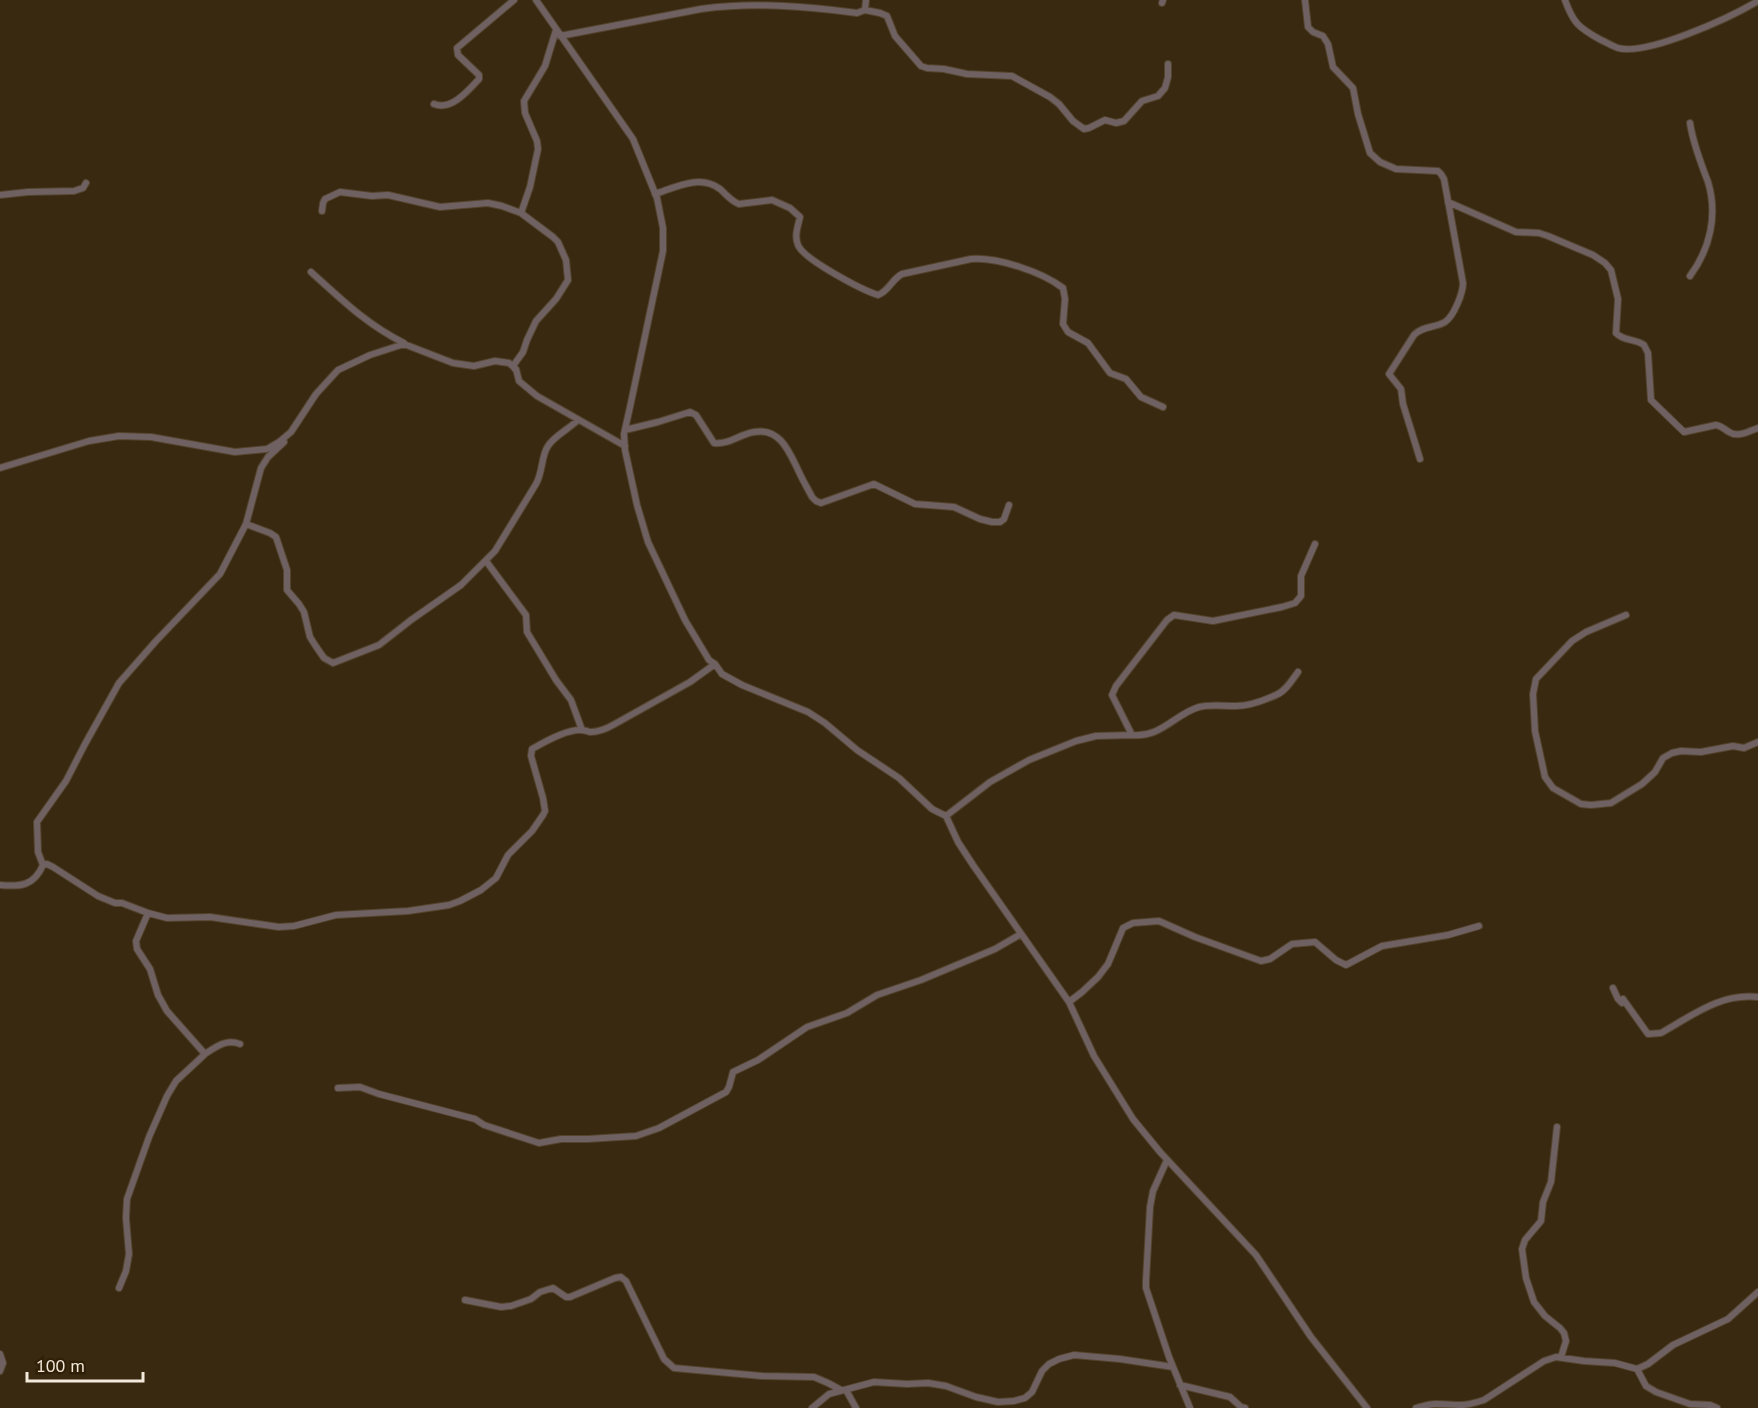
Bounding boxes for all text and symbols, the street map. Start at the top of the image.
scale bar [27,1345,142,1383]
text: 100 m [36,1354,85,1377]

